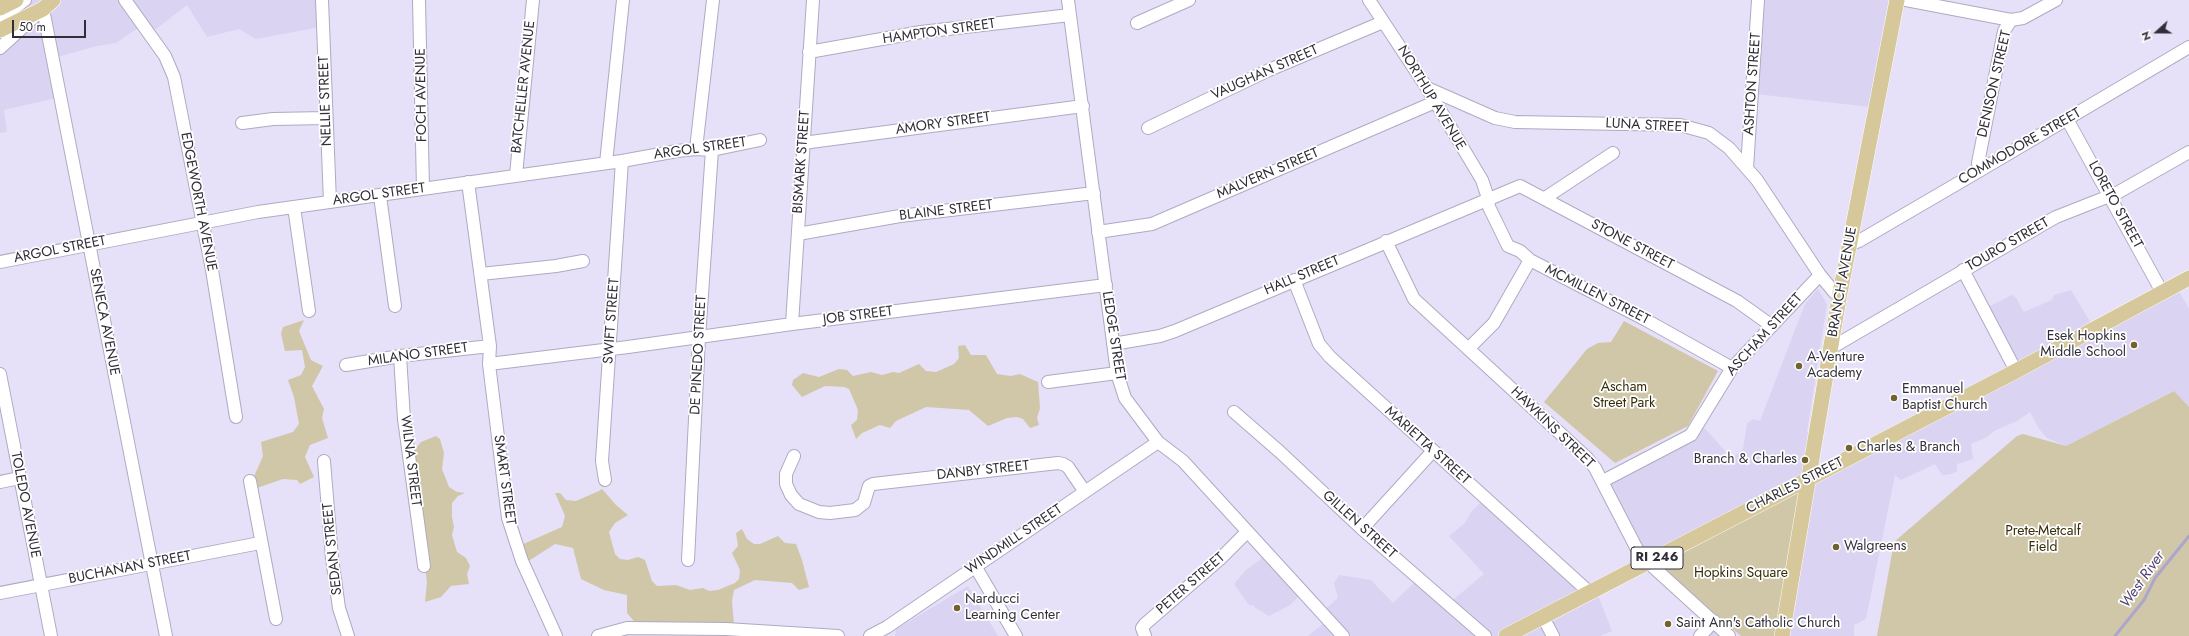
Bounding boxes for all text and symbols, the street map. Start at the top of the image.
scale bar [14,12,88,38]
north arrow [2137,12,2177,52]
street label: HAMPTON STREET [882,16,996,48]
text: 50 m [19,18,46,36]
street label: BATCHELLER AVENUE [509,20,539,154]
street label: DENISON STREET [1975,29,2015,139]
text: N [2137,29,2155,43]
street label: ASHTON STREET [1741,32,1765,136]
street label: VAUGHAN STREET [1209,42,1321,104]
street label: NORTHUP AVENUE [1393,43,1469,153]
street label: FOCH AVENUE [413,48,431,142]
street label: NELLIE STREET [316,56,336,146]
street label: COMMODORE STREET [1956,105,2084,189]
street label: AMORY STREET [895,109,991,139]
street label: BISMARK STREET [790,110,814,214]
street label: LUNA STREET [1605,115,1689,137]
street label: EDGEWORTH AVENUE [176,131,220,273]
street label: ARGOL STREET [653,134,747,164]
street label: MALVERN STREET [1214,145,1322,203]
street label: LORETO STREET [2084,158,2146,252]
street label: ARGOL STREET [332,180,426,210]
street label: BLAINE STREET [898,197,994,225]
street label: TOURO STREET [1964,215,2052,275]
street label: STONE STREET [1588,216,1676,274]
street label: BRANCH AVENUE [1825,226,1861,338]
street label: ARGOL STREET [13,233,107,267]
street label: HALL STREET [1262,253,1342,299]
street label: MCMILLEN STREET [1542,261,1652,329]
street label: SENECA AVENUE [85,267,123,377]
street label: SWIFT STREET [601,277,623,365]
street label: LEDGE STREET [1098,290,1128,382]
street label: ASCHAM STREET [1724,290,1806,380]
street label: DE PINEDO STREET [687,295,711,415]
street label: JOB STREET [822,303,894,329]
place label: Esek Hopkins Middle School [2040,329,2126,362]
street label: MILANO STREET [367,340,469,370]
marker: Esek Hopkins Middle School [2129,340,2139,350]
place label: A-Venture Academy [1807,350,1864,382]
marker: A-Venture Academy [1794,361,1804,371]
park label: Ascham Street Park [1593,380,1655,412]
place label: Emmanuel Baptist Church [1902,382,1988,414]
street label: HAWKINS STREET [1507,384,1597,472]
marker: Emmanuel Baptist Church [1889,393,1899,403]
street label: MARIETTA STREET [1381,403,1473,489]
street label: WILNA STREET [396,414,424,508]
street label: SMART STREET [489,434,519,526]
place label: Charles & Branch [1857,440,1960,456]
marker: Charles & Branch [1844,443,1854,453]
street label: TOLEDO AVENUE [6,451,44,559]
place label: Branch & Charles [1694,452,1797,468]
street label: CHARLES STREET [1744,454,1846,518]
marker: Branch & Charles [1800,455,1810,465]
street label: DANBY STREET [936,458,1030,484]
street label: GILLEN STREET [1319,487,1399,563]
street label: WINDMILL STREET [962,501,1066,579]
street label: SEDAN STREET [320,502,346,596]
park label: Prete-Metcalf Field [2005,524,2081,556]
place label: Walgreens [1844,539,1906,555]
marker: Walgreens [1831,542,1841,552]
road number: RI 246 [1631,547,1683,569]
street label: BUCHANAN STREET [67,548,193,588]
water label: West River [2117,548,2169,612]
street label: PETER STREET [1153,550,1229,618]
park label: Hopkins Square [1694,566,1788,582]
place label: Narducci Learning Center [965,592,1060,624]
marker: Narducci Learning Center [952,603,962,613]
place label: Saint Ann's Catholic Church [1676,616,1840,632]
marker: Saint Ann's Catholic Church [1663,619,1673,629]

